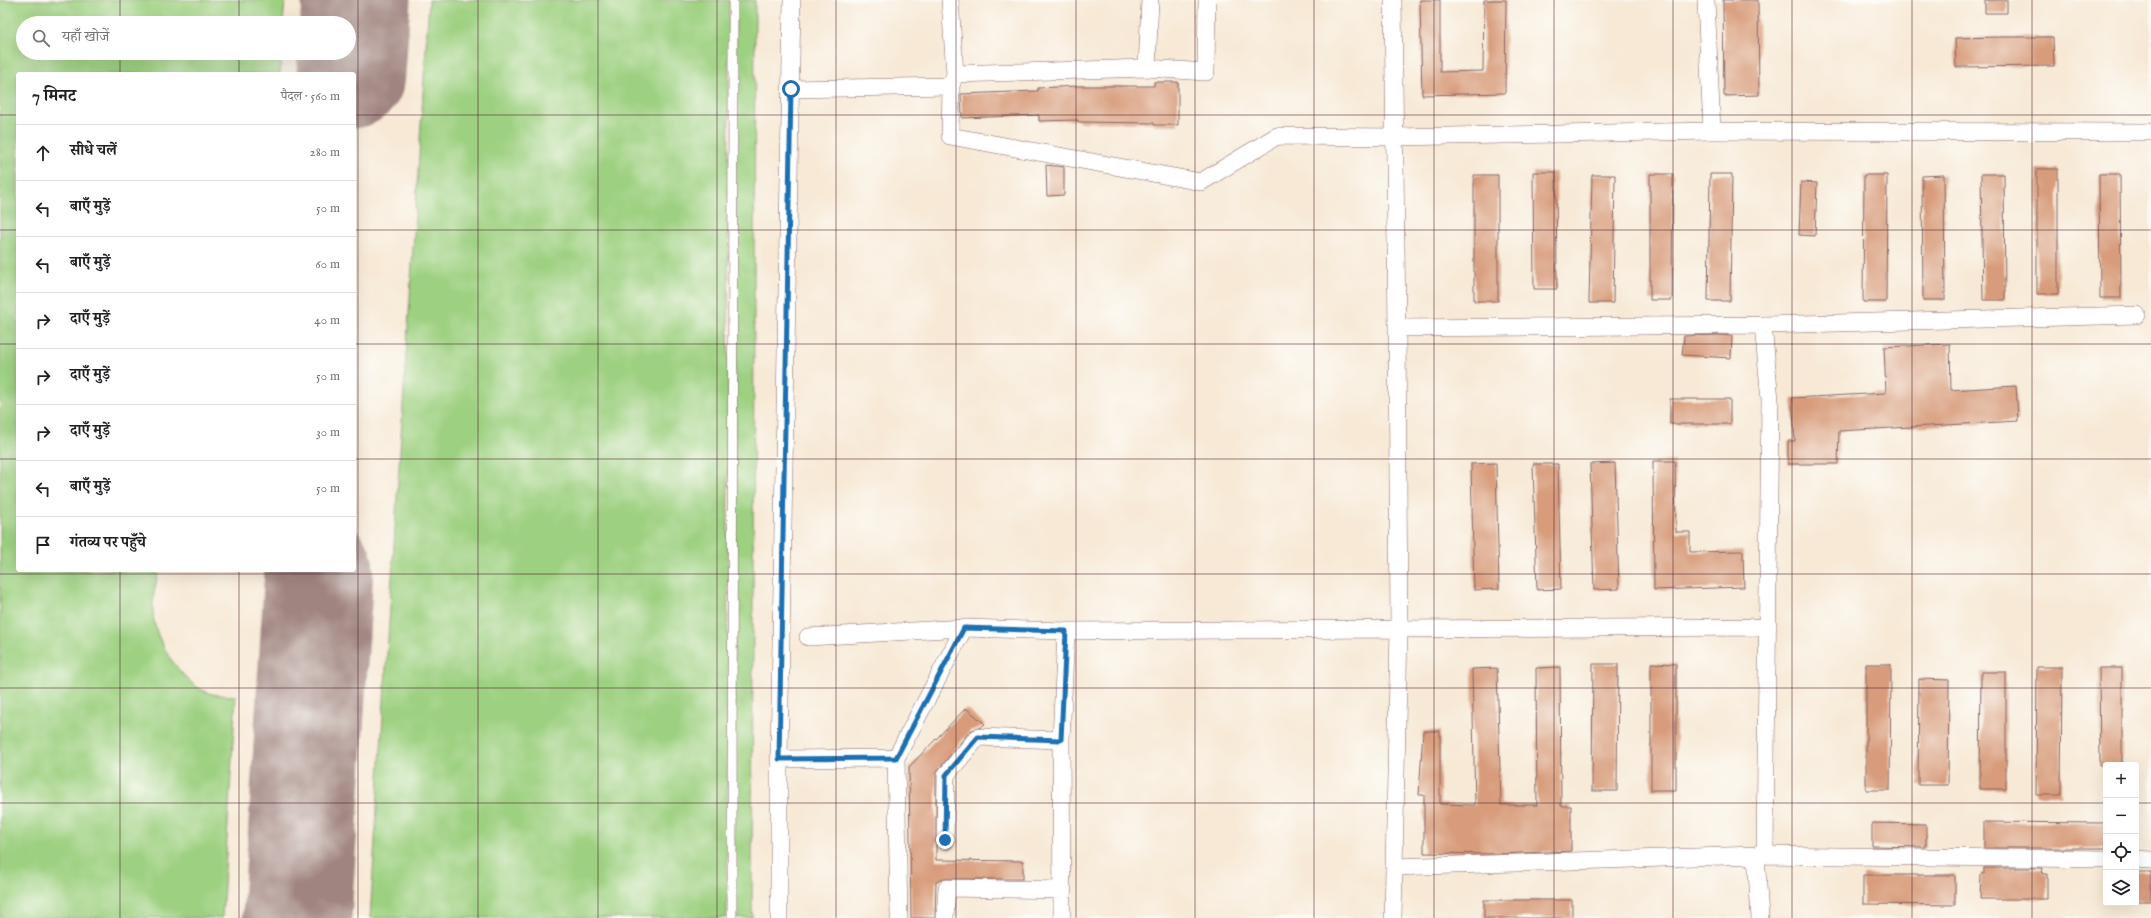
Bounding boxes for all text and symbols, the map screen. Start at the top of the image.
search box [16,16,356,60]
icon: search [30,27,52,49]
text: यहाँ खोजें [62,27,109,46]
route start [782,80,800,98]
text: 7 मिनट [32,86,76,107]
text: पैदल · 560 m [281,88,340,105]
text: सीधे चलें [70,141,117,160]
icon: ahead [32,142,54,164]
text: 280 m [310,144,340,161]
text: बाएँ मुड़ें [70,197,110,216]
icon: left [32,198,54,220]
text: 50 m [316,200,340,217]
text: बाएँ मुड़ें [70,253,110,272]
icon: left [32,254,54,276]
text: 60 m [315,256,340,273]
text: दाएँ मुड़ें [70,309,110,328]
icon: right [32,310,54,332]
text: 40 m [314,312,340,329]
text: दाएँ मुड़ें [70,365,110,384]
icon: right [32,366,54,388]
text: 50 m [316,368,340,385]
text: दाएँ मुड़ें [70,421,110,440]
icon: right [32,422,54,444]
text: 30 m [316,424,340,441]
text: बाएँ मुड़ें [70,477,110,496]
icon: left [32,478,54,500]
text: 50 m [316,480,340,497]
text: गंतव्य पर पहुँचे [70,533,146,552]
icon: arrive [32,534,54,556]
map controls [2103,762,2139,906]
button: + [2103,762,2139,798]
button: − [2103,798,2139,834]
route end [936,831,954,849]
button: locate [2103,834,2139,870]
button: layers [2103,870,2139,906]

